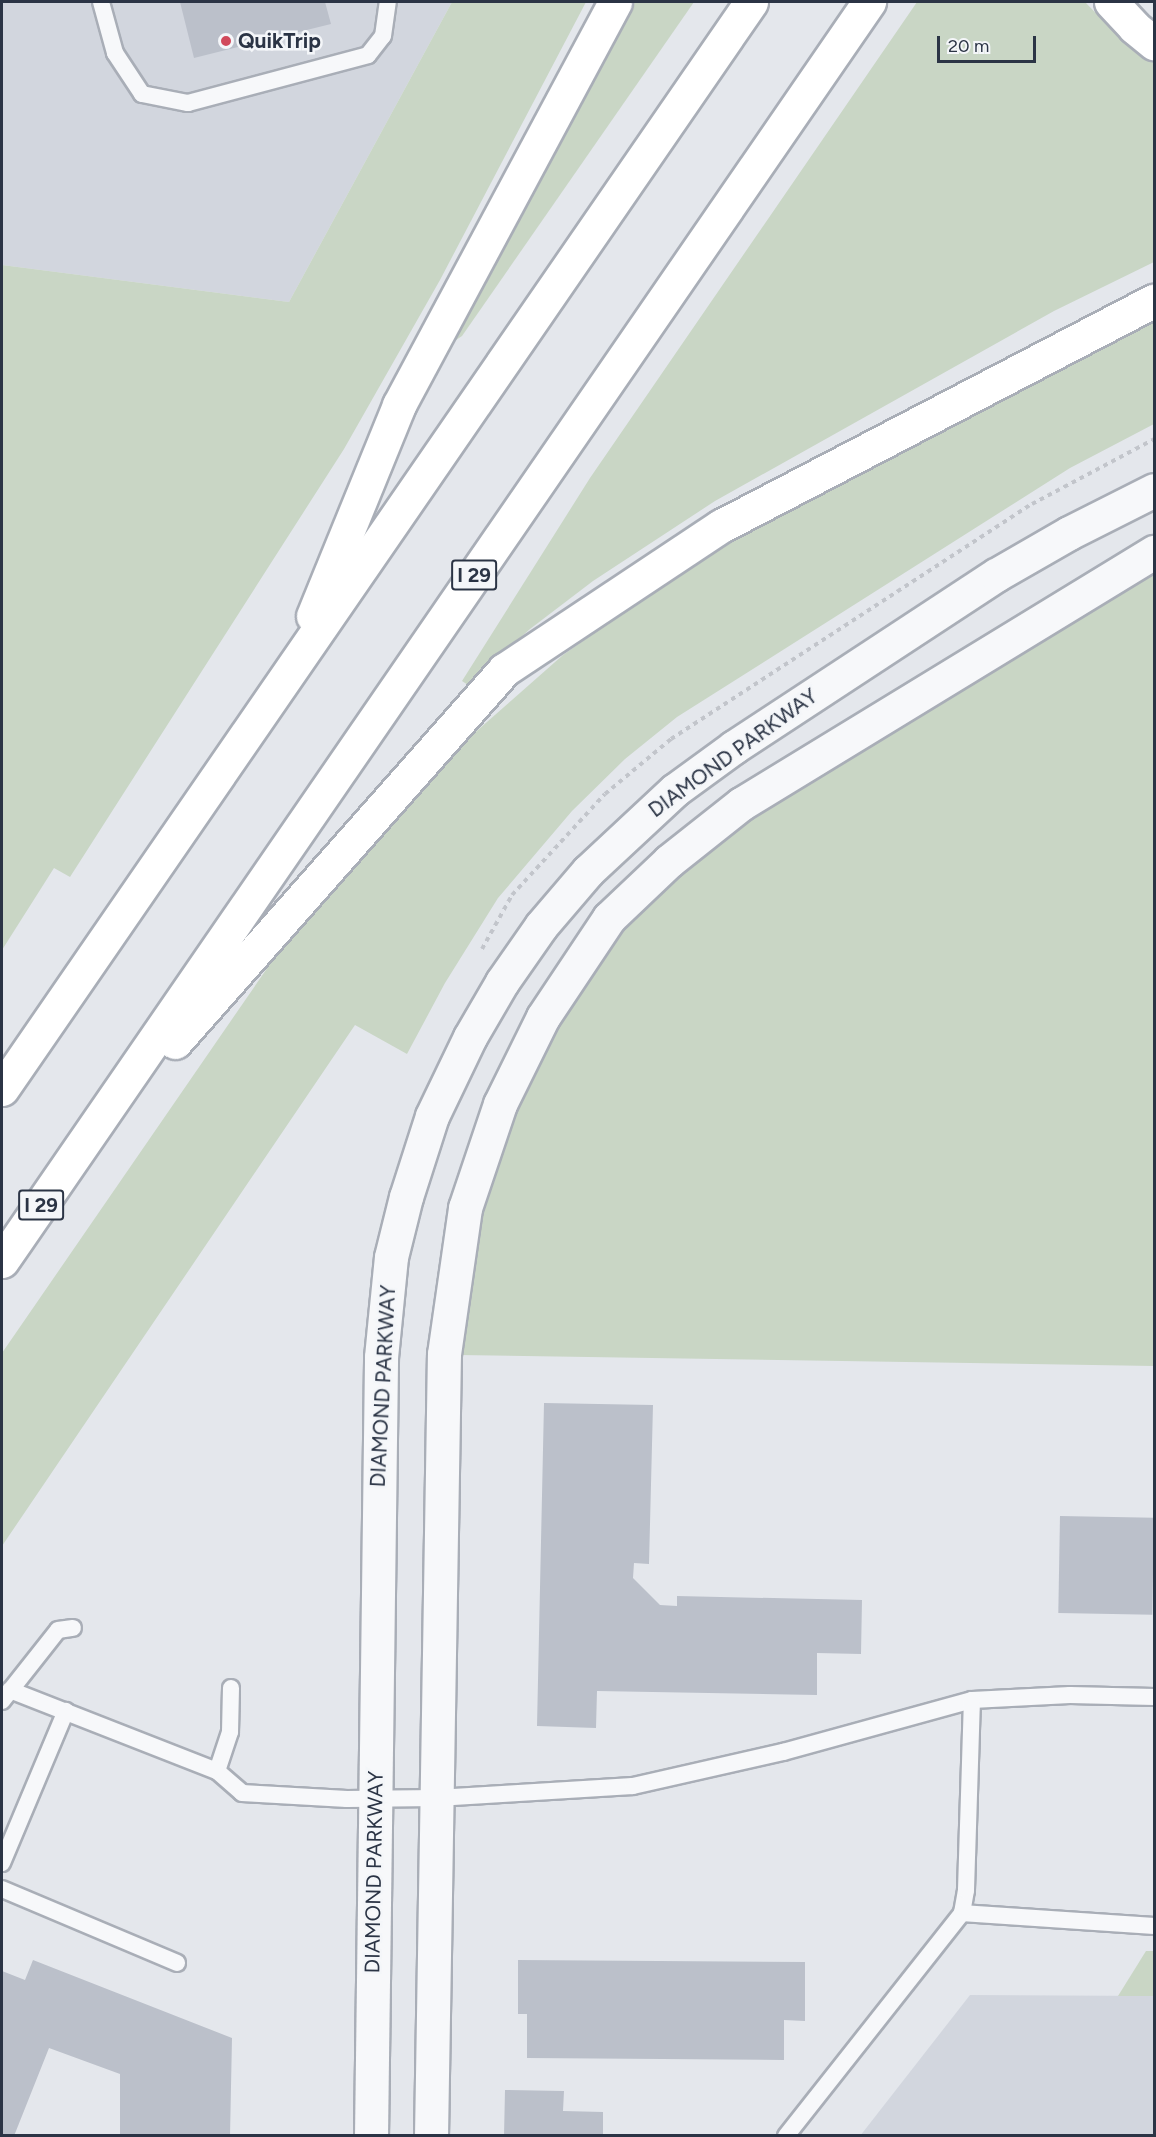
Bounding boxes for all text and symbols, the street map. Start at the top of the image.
scale bar [940,24,1039,62]
place label: QuikTrip [238,28,321,54]
marker: QuikTrip [219,34,233,48]
text: 20 m [948,35,989,57]
road number: I 29 [450,558,498,592]
street label: DIAMOND PARKWAY [644,683,822,823]
road number: I 29 [17,1188,65,1222]
street label: DIAMOND PARKWAY [365,1284,401,1488]
street label: DIAMOND PARKWAY [360,1770,388,1974]

